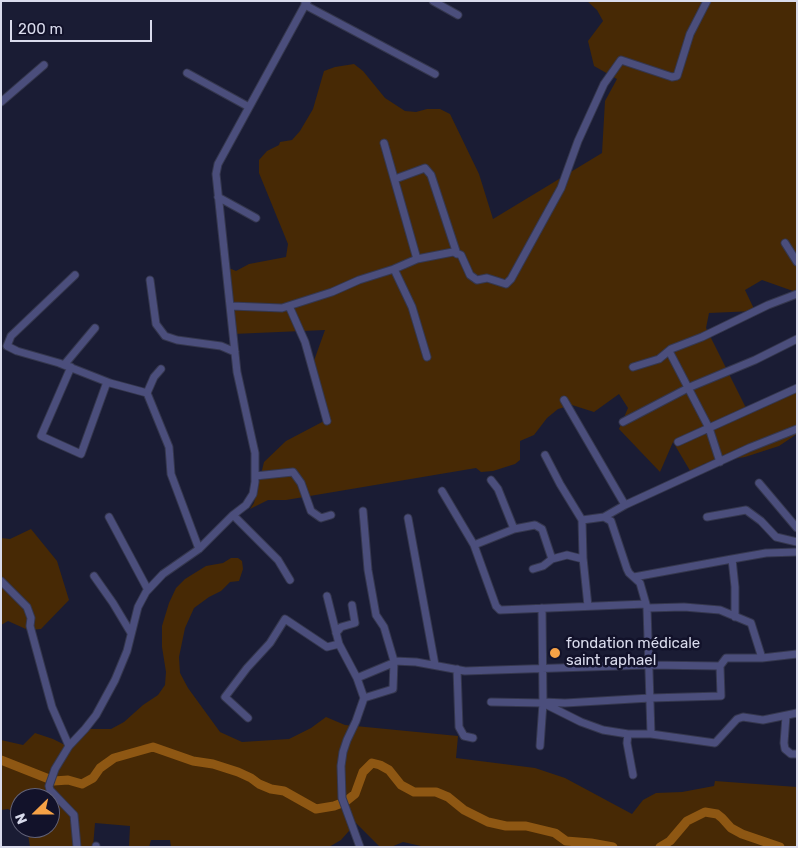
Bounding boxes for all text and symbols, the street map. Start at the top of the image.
scale bar [12,10,155,42]
text: 200 m [18,20,63,38]
place label: fondation médicale saint raphael [566,635,700,670]
marker: fondation médicale saint raphael [548,646,562,660]
north arrow [10,788,60,838]
text: N [12,811,31,826]

